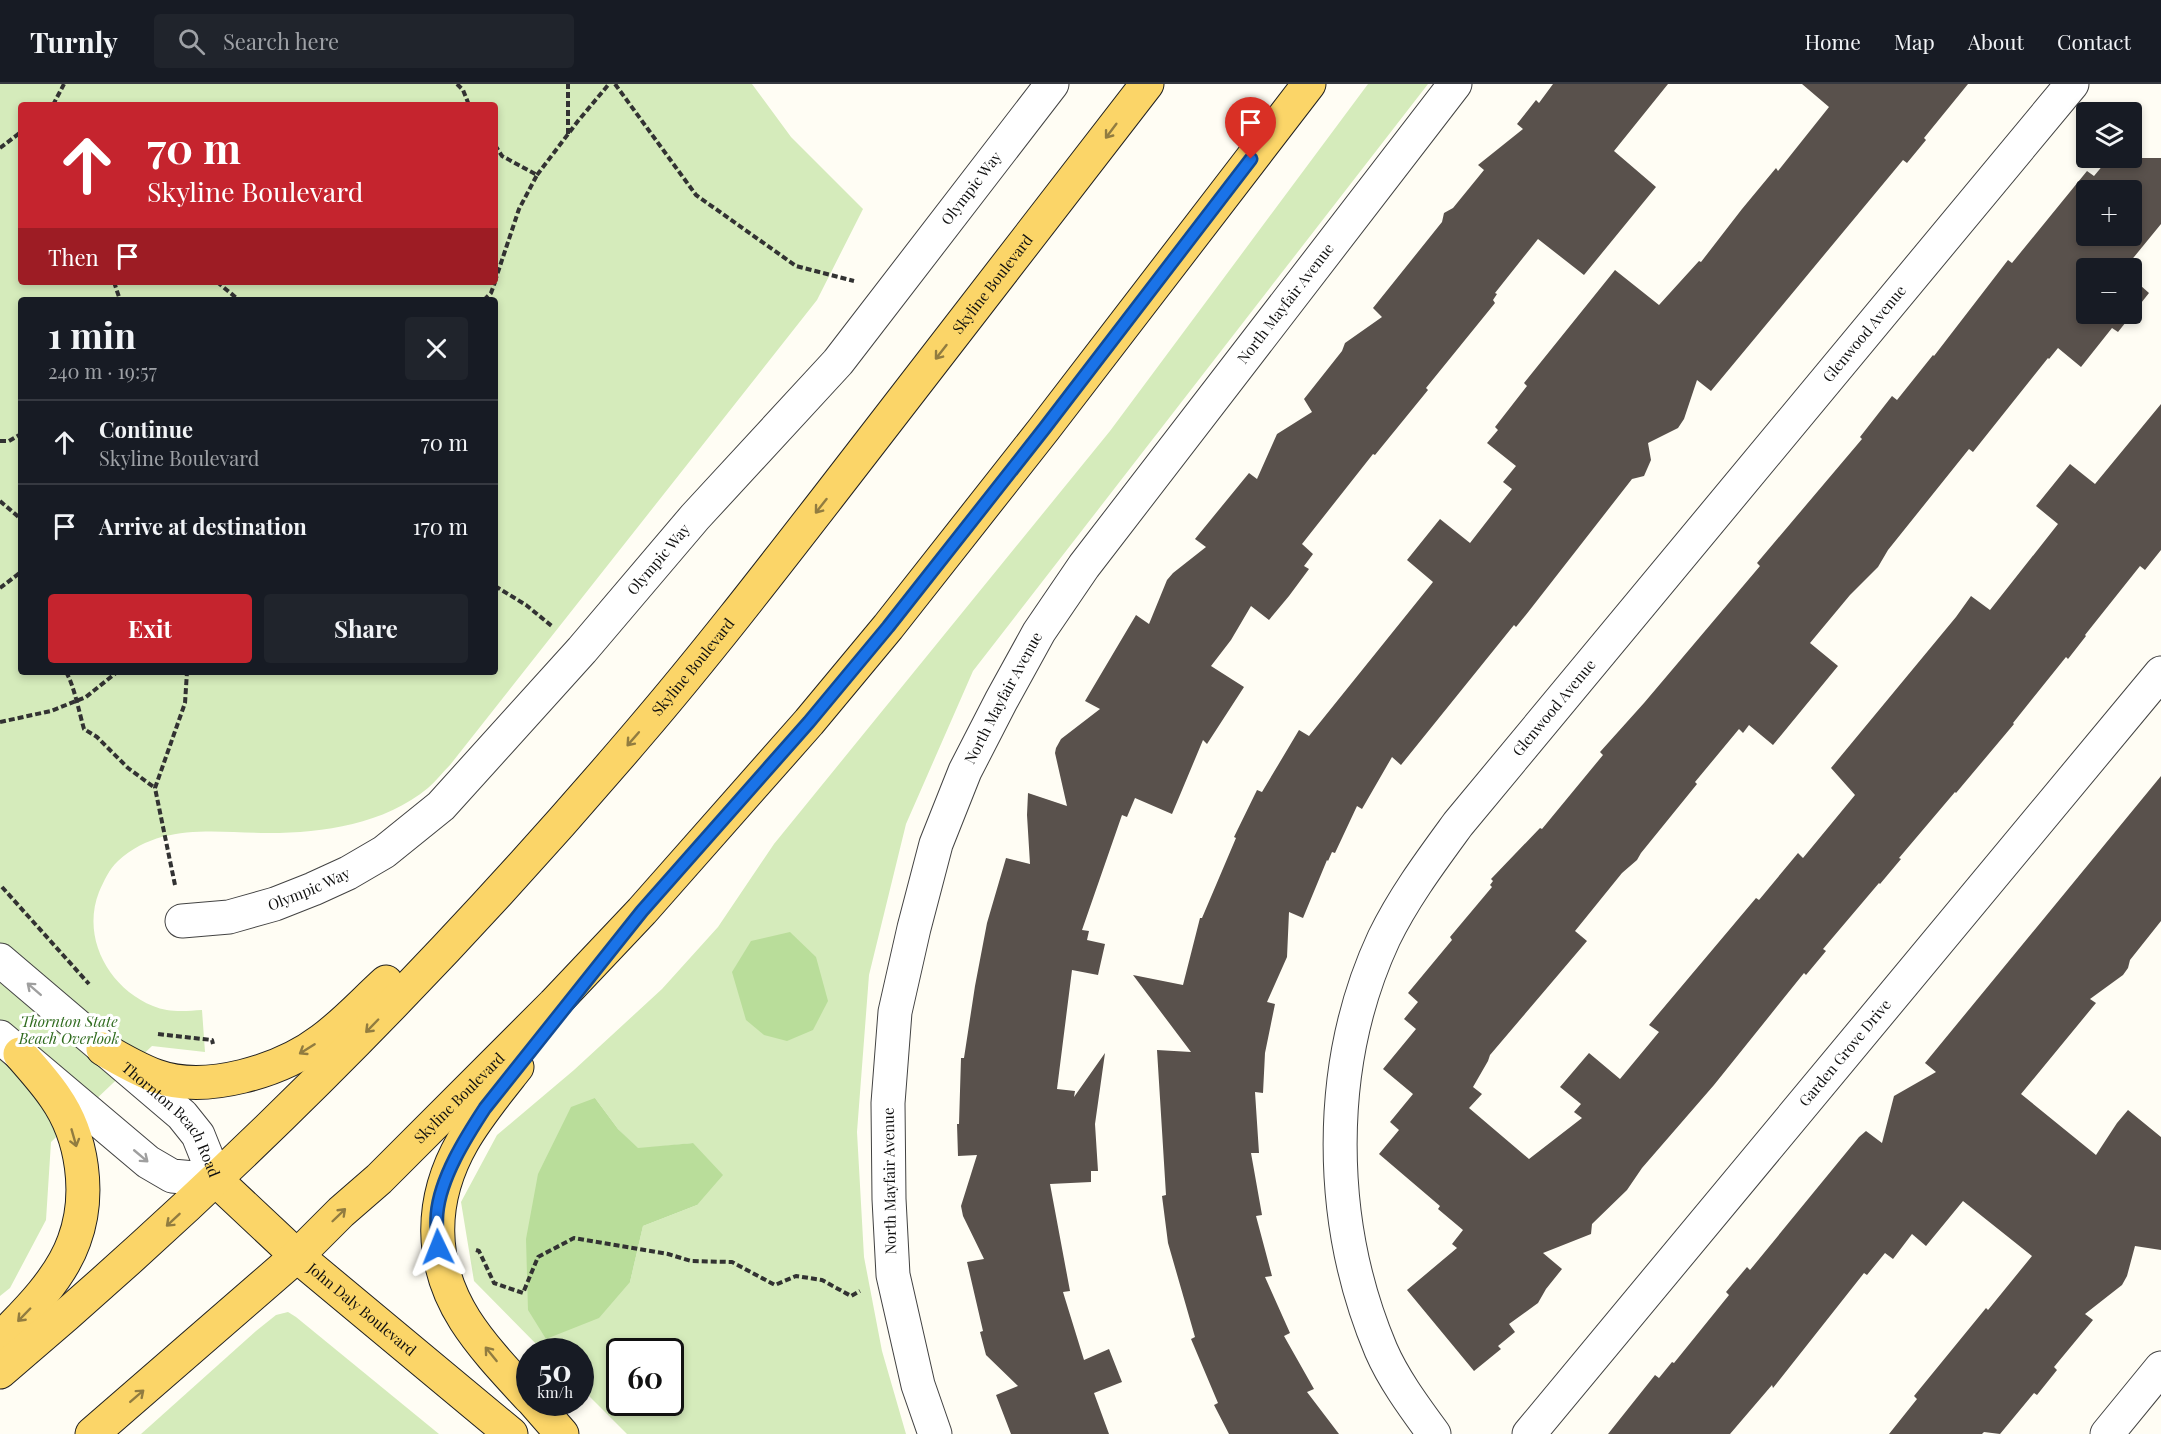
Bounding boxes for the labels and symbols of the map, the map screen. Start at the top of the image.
pin [1225,97,1276,159]
one-way arrow [1105,122,1118,138]
street label: Olympic Way [936,147,1006,229]
street label: Skyline Boulevard [947,230,1037,338]
street label: North Mayfair Avenue [1232,239,1338,367]
street label: Glenwood Avenue [1818,281,1910,386]
one-way arrow [935,343,948,359]
one-way arrow [815,497,828,513]
street label: Olympic Way [622,519,694,599]
street label: Skyline Boulevard [647,613,739,720]
street label: North Mayfair Avenue [959,628,1046,767]
street label: Glenwood Avenue [1507,655,1600,760]
one-way arrow [627,731,641,747]
street label: Olympic Way [265,862,354,915]
one-way arrow [27,982,42,996]
street label: Garden Grove Drive [1794,995,1895,1110]
park label: Thornton State Beach Overlook [18,1011,119,1048]
one-way arrow [364,1018,379,1033]
one-way arrow [299,1044,316,1056]
street label: Skyline Boulevard [409,1048,509,1147]
street label: Thornton Beach Road [118,1057,225,1180]
street label: North Mayfair Avenue [878,1107,900,1255]
one-way arrow [69,1128,80,1147]
one-way arrow [133,1149,148,1163]
one-way arrow [331,1207,346,1222]
one-way arrow [165,1213,180,1227]
position arrow [406,1215,470,1279]
street label: John Daly Boulevard [303,1257,421,1360]
one-way arrow [16,1307,31,1322]
speed limit sign: 60 [606,1338,684,1416]
one-way arrow [484,1346,497,1362]
one-way arrow [129,1389,144,1403]

